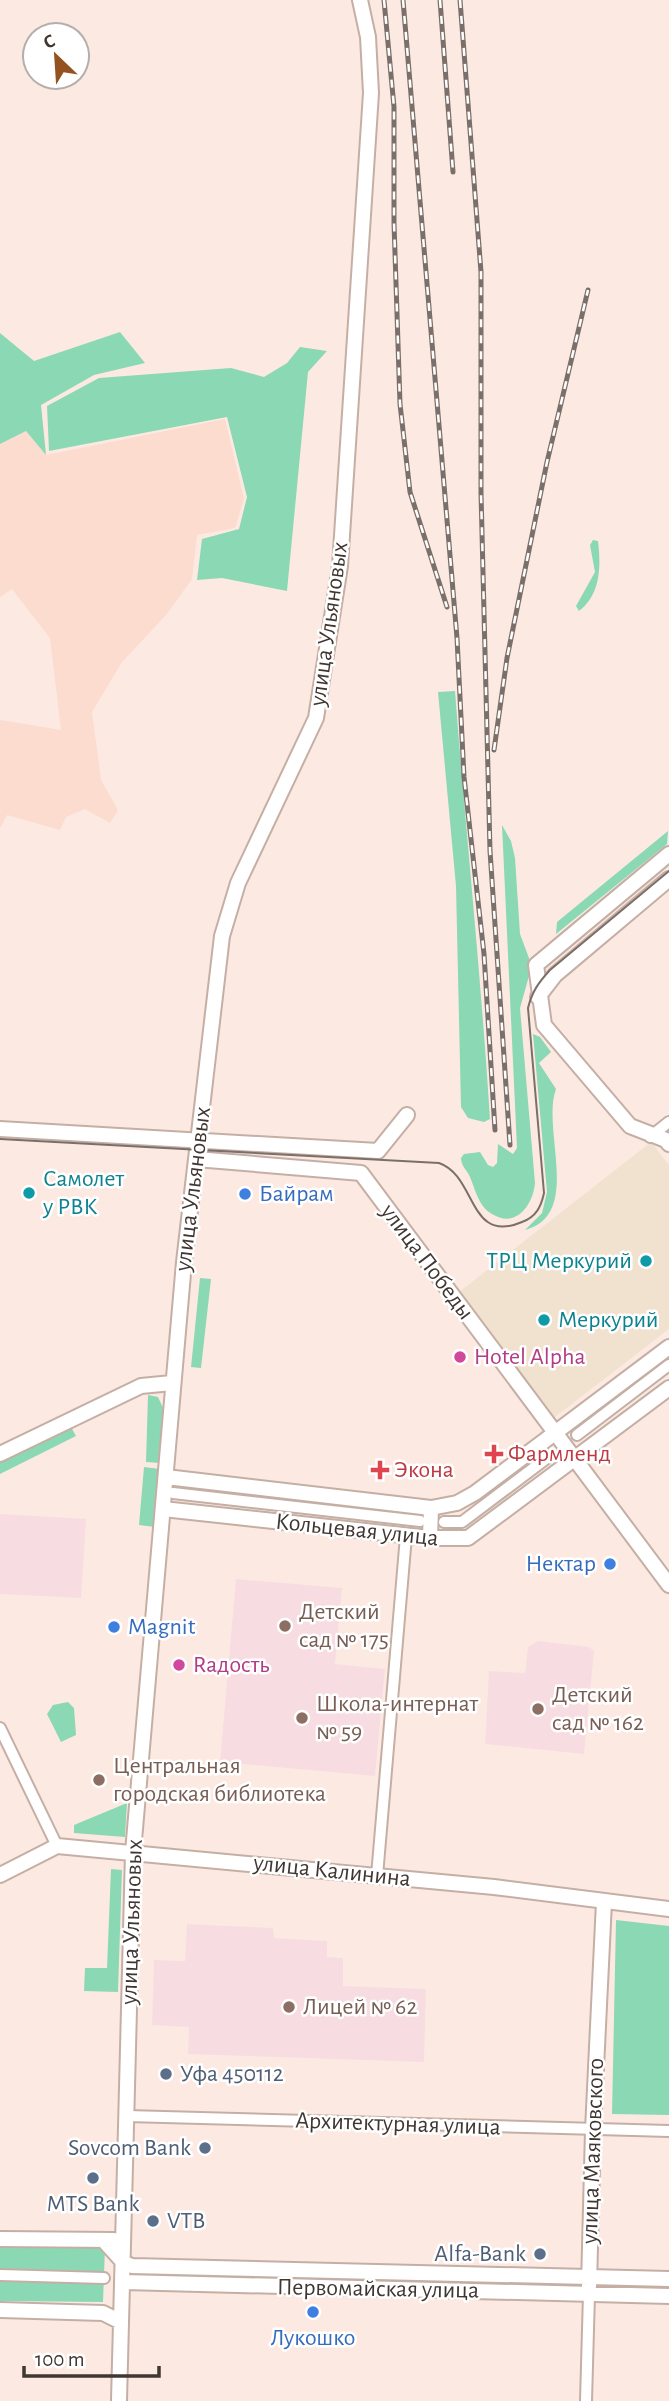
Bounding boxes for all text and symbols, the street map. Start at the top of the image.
north arrow [21,21,91,91]
text: С [41,31,58,53]
street label: улица Ульяновых [305,540,352,709]
street label: улица Ульяновых [171,1105,215,1274]
place label: Самолет у РВК [42,1167,125,1219]
place label: Байрам [259,1182,334,1206]
marker: Самолет у РВК [21,1185,37,1201]
marker: Байрам [237,1186,253,1202]
street label: улица Победы [375,1199,478,1324]
place label: ТРЦ Меркурий [487,1249,632,1273]
marker: ТРЦ Меркурий [638,1253,654,1269]
place label: Меркурий [558,1308,659,1332]
marker: Меркурий [536,1312,552,1328]
place label: Hotel Alpha [474,1345,586,1369]
marker: Hotel Alpha [452,1349,468,1365]
place label: Фармленд [508,1442,611,1466]
marker: Фармленд [486,1446,502,1462]
place label: Экона [394,1458,454,1482]
marker: Экона [372,1462,388,1478]
street label: Кольцевая улица [274,1510,440,1551]
place label: Нектар [526,1552,596,1576]
marker: Нектар [602,1556,618,1572]
place label: Детский сад № 175 [299,1600,389,1652]
place label: Magnit [128,1615,196,1639]
marker: Детский сад № 175 [277,1618,293,1634]
marker: Magnit [106,1619,122,1635]
place label: Rадость [193,1653,270,1677]
marker: Rадость [171,1657,187,1673]
place label: Детский сад № 162 [552,1683,644,1735]
place label: Школа-интернат № 59 [316,1692,479,1744]
marker: Детский сад № 162 [530,1701,546,1717]
marker: Школа-интернат № 59 [294,1710,310,1726]
place label: Центральная городская библиотека [113,1754,326,1806]
marker: Центральная городская библиотека [91,1772,107,1788]
street label: улица Ульяновых [117,1838,147,2006]
street label: улица Калинина [251,1851,412,1891]
place label: Лицей № 62 [303,1995,417,2019]
marker: Лицей № 62 [281,1999,297,2015]
street label: улица Маяковского [578,2058,608,2245]
place label: Уфа 450112 [180,2062,284,2086]
marker: Уфа 450112 [158,2066,174,2082]
street label: Архитектурная улица [295,2108,501,2140]
place label: Sovcom Bank [68,2136,191,2160]
marker: Sovcom Bank [197,2140,213,2156]
marker: MTS Bank [85,2170,101,2186]
place label: MTS Bank [47,2192,139,2216]
place label: VTB [167,2209,205,2233]
marker: VTB [145,2213,161,2229]
place label: Alfa-Bank [434,2242,526,2266]
marker: Alfa-Bank [532,2246,548,2262]
street label: Первомайская улица [277,2275,479,2303]
marker: Лукошко [305,2304,321,2320]
place label: Лукошко [271,2326,355,2350]
scale bar [24,2334,159,2378]
text: 100 m [35,2349,85,2370]

